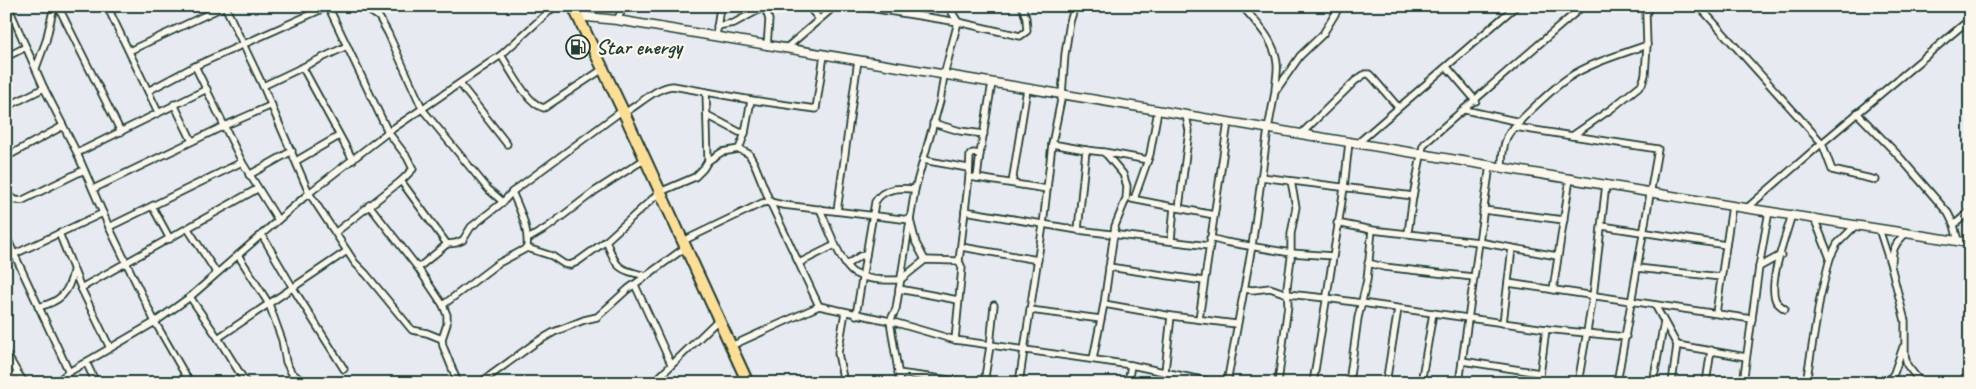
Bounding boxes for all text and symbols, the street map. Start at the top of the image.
fuel station icon: Star energy [565,34,591,60]
place label: Star energy [596,34,685,60]

